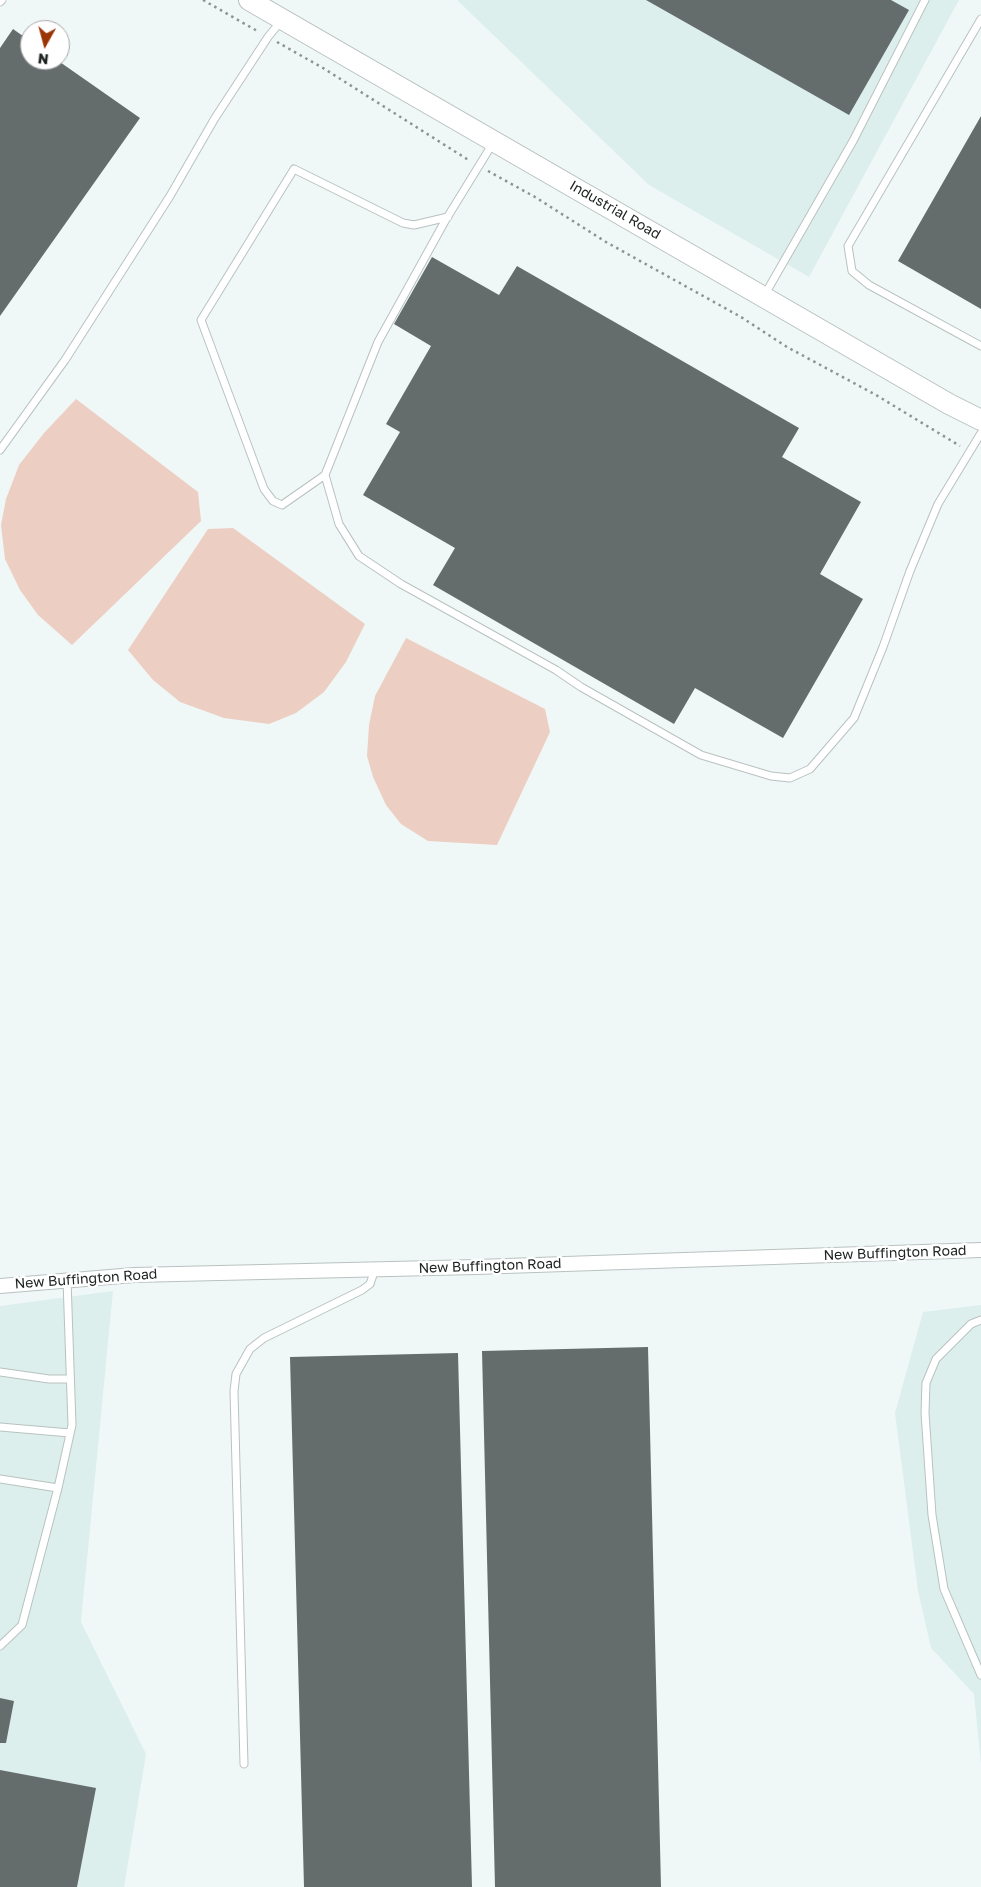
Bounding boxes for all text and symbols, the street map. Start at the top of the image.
north arrow [20,20,70,70]
text: N [37,50,50,68]
street label: Industrial Road [566,177,664,243]
street label: New Buffington Road [823,1242,967,1264]
street label: New Buffington Road [418,1255,562,1277]
street label: New Buffington Road [14,1266,158,1292]

